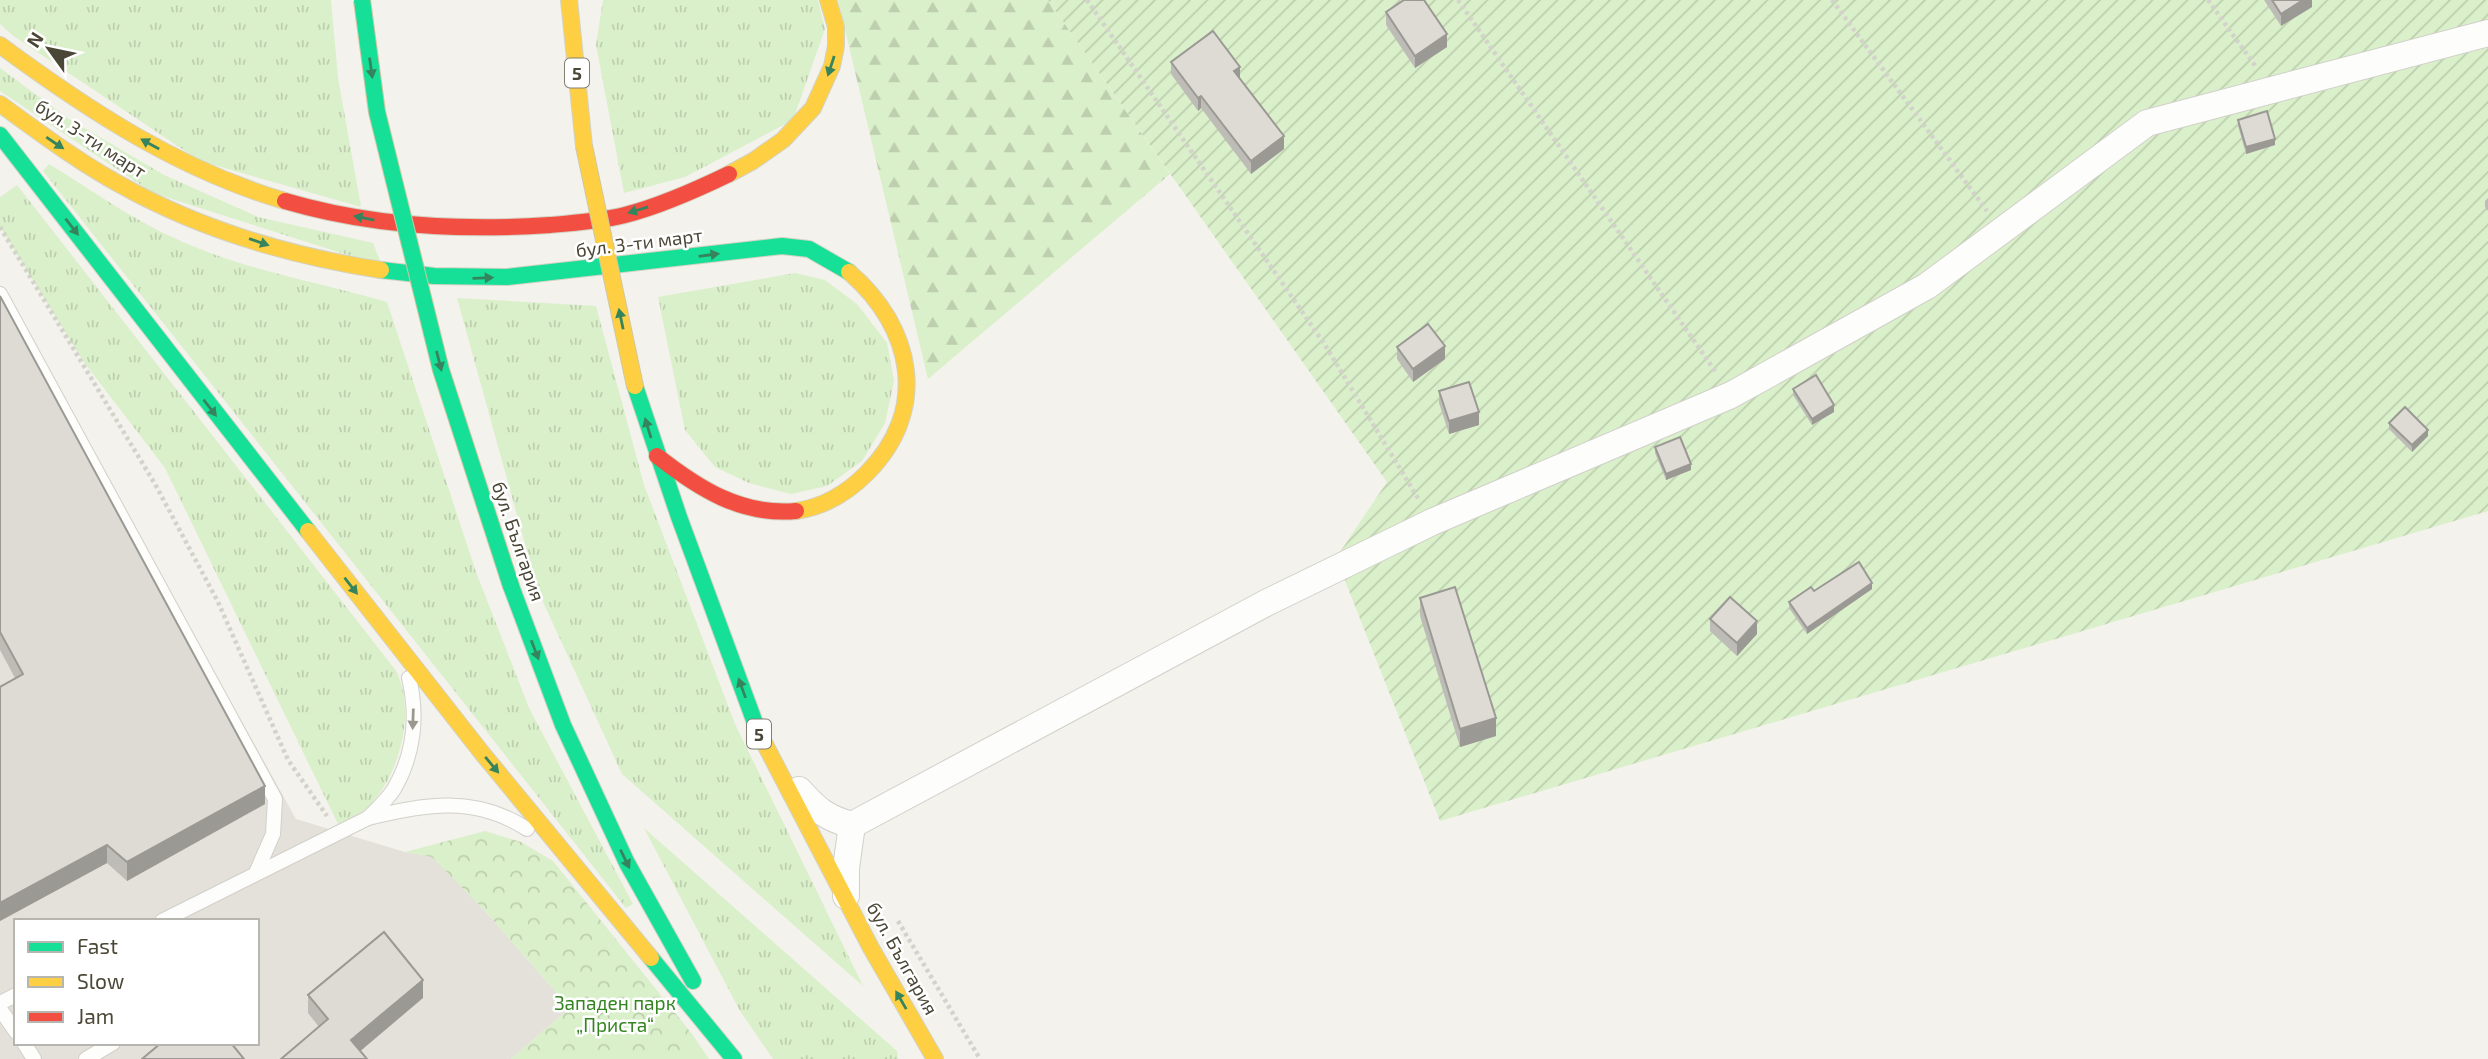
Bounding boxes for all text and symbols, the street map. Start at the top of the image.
north arrow [14,14,84,84]
text: N [21,27,48,51]
one-way arrow [825,56,836,77]
one-way arrow [365,57,376,79]
road number: 5 [565,58,589,88]
street label: бул. 3-ти март [31,94,151,183]
one-way arrow [46,137,65,150]
one-way arrow [140,138,160,150]
one-way arrow [627,206,648,216]
one-way arrow [353,212,375,223]
one-way arrow [64,218,79,236]
street label: бул. 3-ти март [574,223,704,262]
one-way arrow [249,237,270,248]
one-way arrow [698,249,720,260]
one-way arrow [472,272,494,284]
one-way arrow [615,308,626,330]
one-way arrow [434,351,444,372]
one-way arrow [203,398,218,416]
one-way arrow [643,418,653,439]
street label: бул. България [487,478,550,604]
one-way arrow [344,577,359,595]
one-way arrow [529,640,540,661]
one-way arrow [737,678,748,699]
one-way arrow [408,709,419,731]
road number: 5 [747,720,771,748]
one-way arrow [484,757,499,774]
one-way arrow [620,849,631,869]
street label: бул. България [862,898,943,1019]
legend [14,919,259,1045]
text: Fast [77,933,118,958]
text: Slow [77,968,124,993]
one-way arrow [895,990,907,1009]
park label: Западен парк „Приста“ [554,991,676,1036]
text: Jam [77,1003,114,1028]

